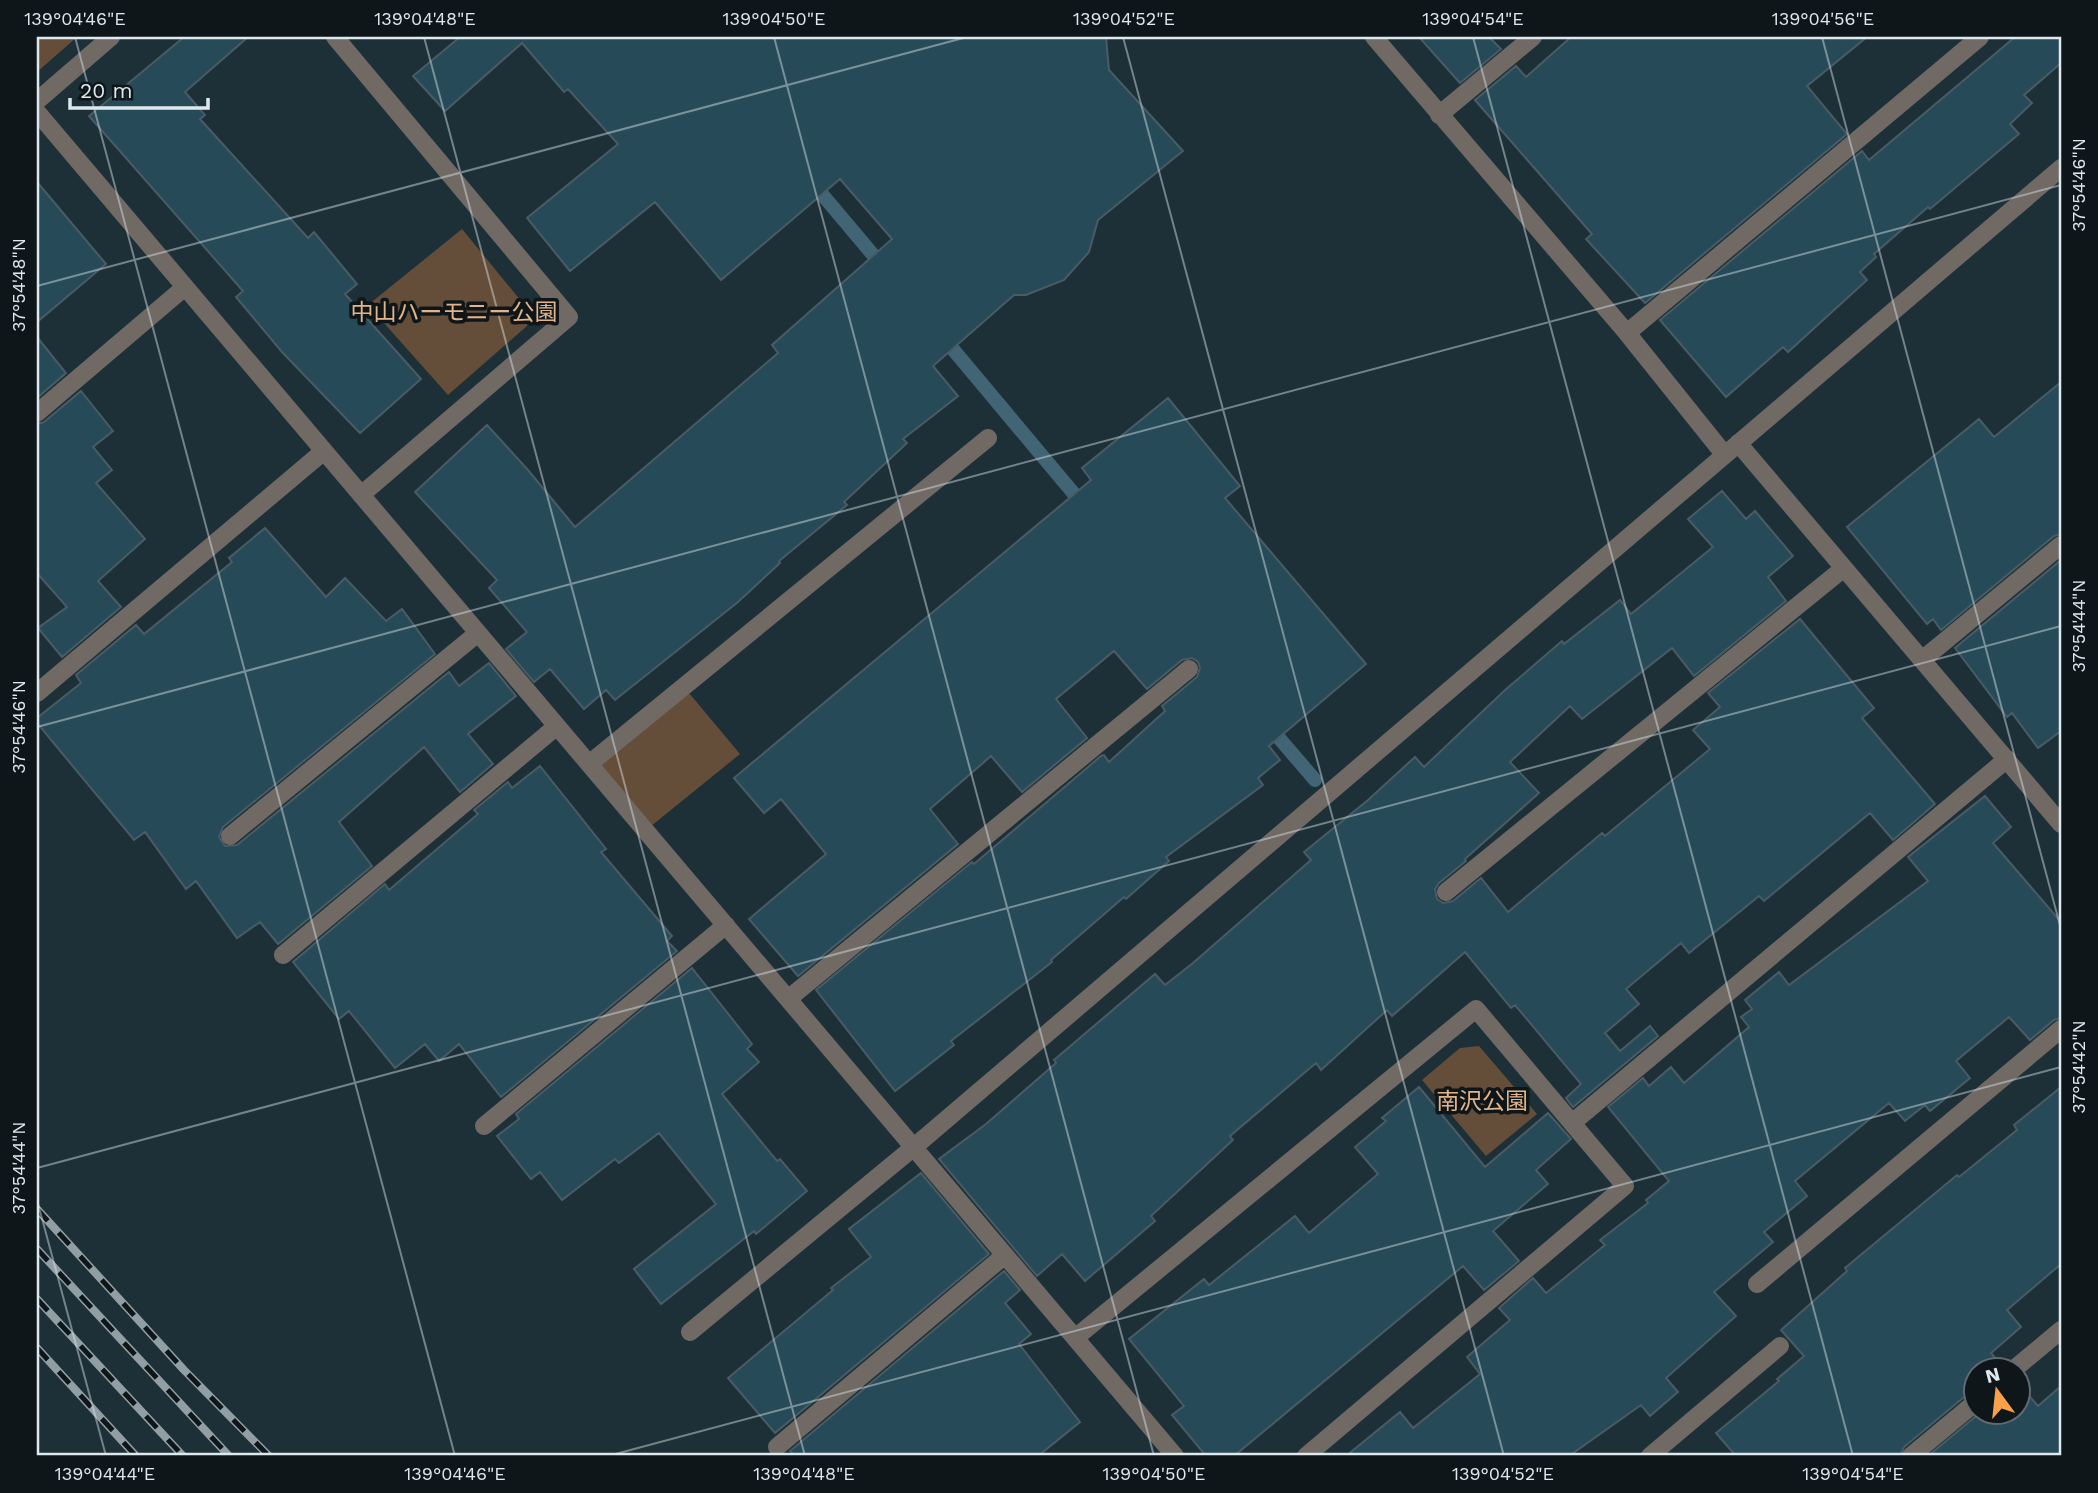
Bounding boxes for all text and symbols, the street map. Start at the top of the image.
text: 139°04'46"E [24,8,126,29]
text: 139°04'48"E [374,8,476,29]
text: 139°04'50"E [723,8,825,29]
text: 139°04'52"E [1073,8,1175,29]
text: 139°04'54"E [1422,8,1524,29]
text: 139°04'56"E [1772,8,1874,29]
scale bar [70,66,208,110]
text: 20 m [80,78,132,103]
text: 37°54'46"N [2068,138,2089,232]
text: 37°54'48"N [8,238,29,332]
park label: 中山ハーモニー公園 [351,299,558,326]
text: 37°54'44"N [2068,580,2089,672]
text: 37°54'46"N [8,680,29,774]
text: 37°54'42"N [2068,1020,2089,1114]
park label: 南沢公園 [1436,1088,1528,1115]
text: 37°54'44"N [8,1122,29,1214]
north arrow [1962,1356,2032,1426]
text: N [1983,1362,2003,1388]
text: 139°04'44"E [55,1463,155,1484]
text: 139°04'46"E [404,1463,506,1484]
text: 139°04'48"E [753,1463,855,1484]
text: 139°04'50"E [1103,1463,1205,1484]
text: 139°04'52"E [1452,1463,1554,1484]
text: 139°04'54"E [1802,1463,1904,1484]

